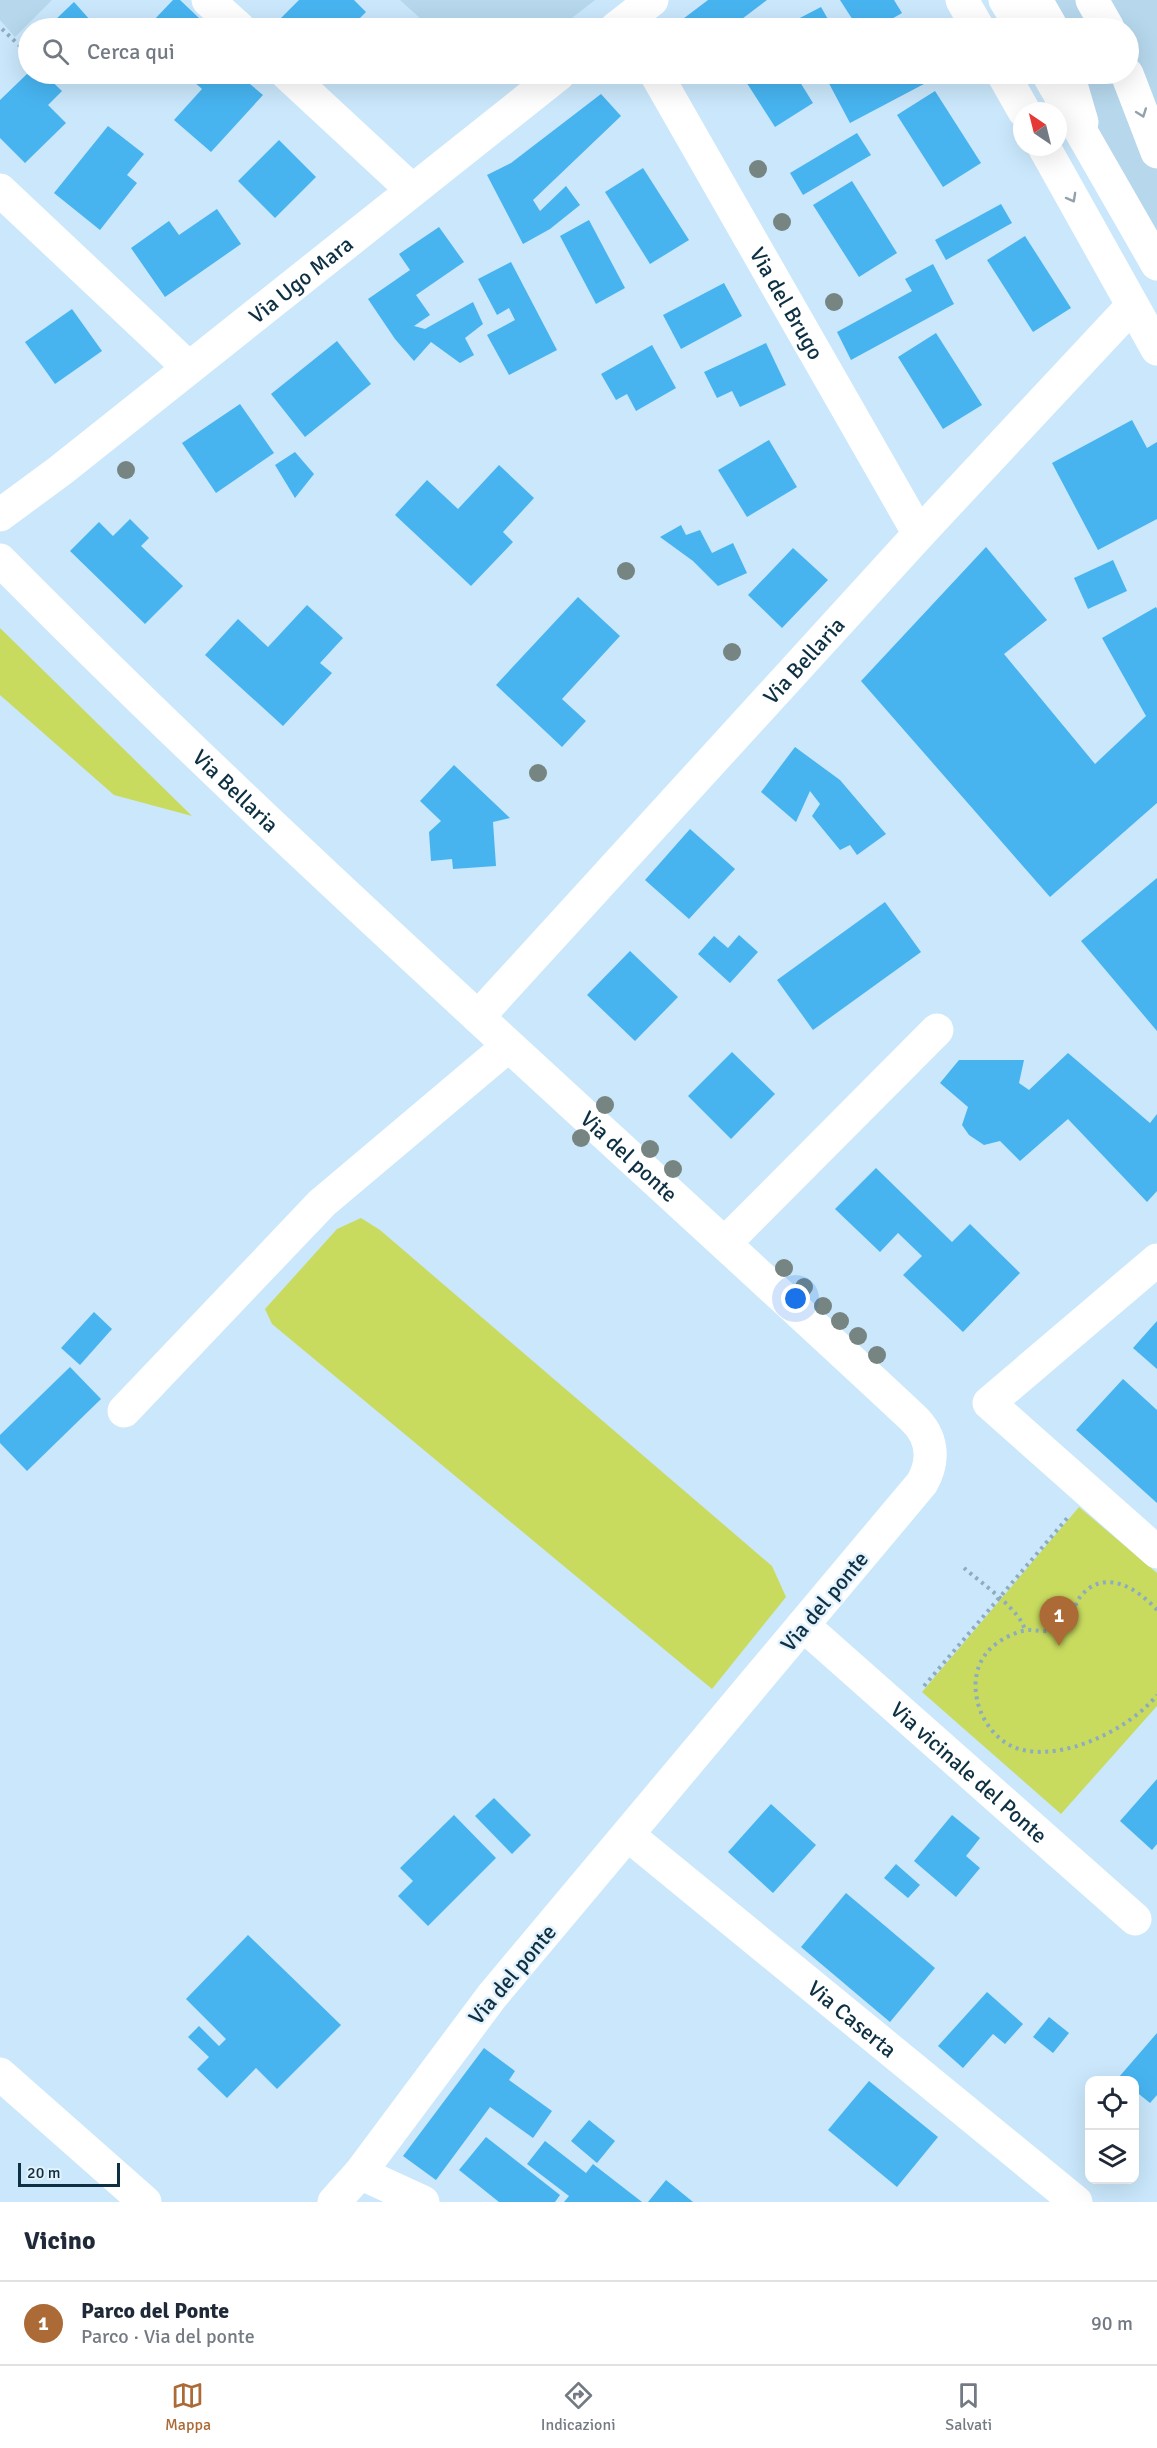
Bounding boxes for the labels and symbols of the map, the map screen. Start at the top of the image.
north arrow [1013,102,1067,156]
one-way arrow [1134,107,1147,118]
one-way arrow [1065,192,1077,202]
street label: Via Ugo Mara [244,230,358,329]
street label: Via del Brugo [744,243,829,364]
street label: Via Bellaria [758,612,851,710]
street label: Via Bellaria [187,744,284,838]
street label: Via del ponte [575,1105,683,1208]
your location [781,1284,810,1313]
street label: Via del ponte [775,1546,874,1657]
pin: 1 [1040,1596,1078,1646]
street label: Via vicinale del Ponte [885,1696,1053,1849]
street label: Via del ponte [463,1919,562,2030]
street label: Via Caserta [802,1975,902,2063]
scale bar [18,2160,120,2188]

